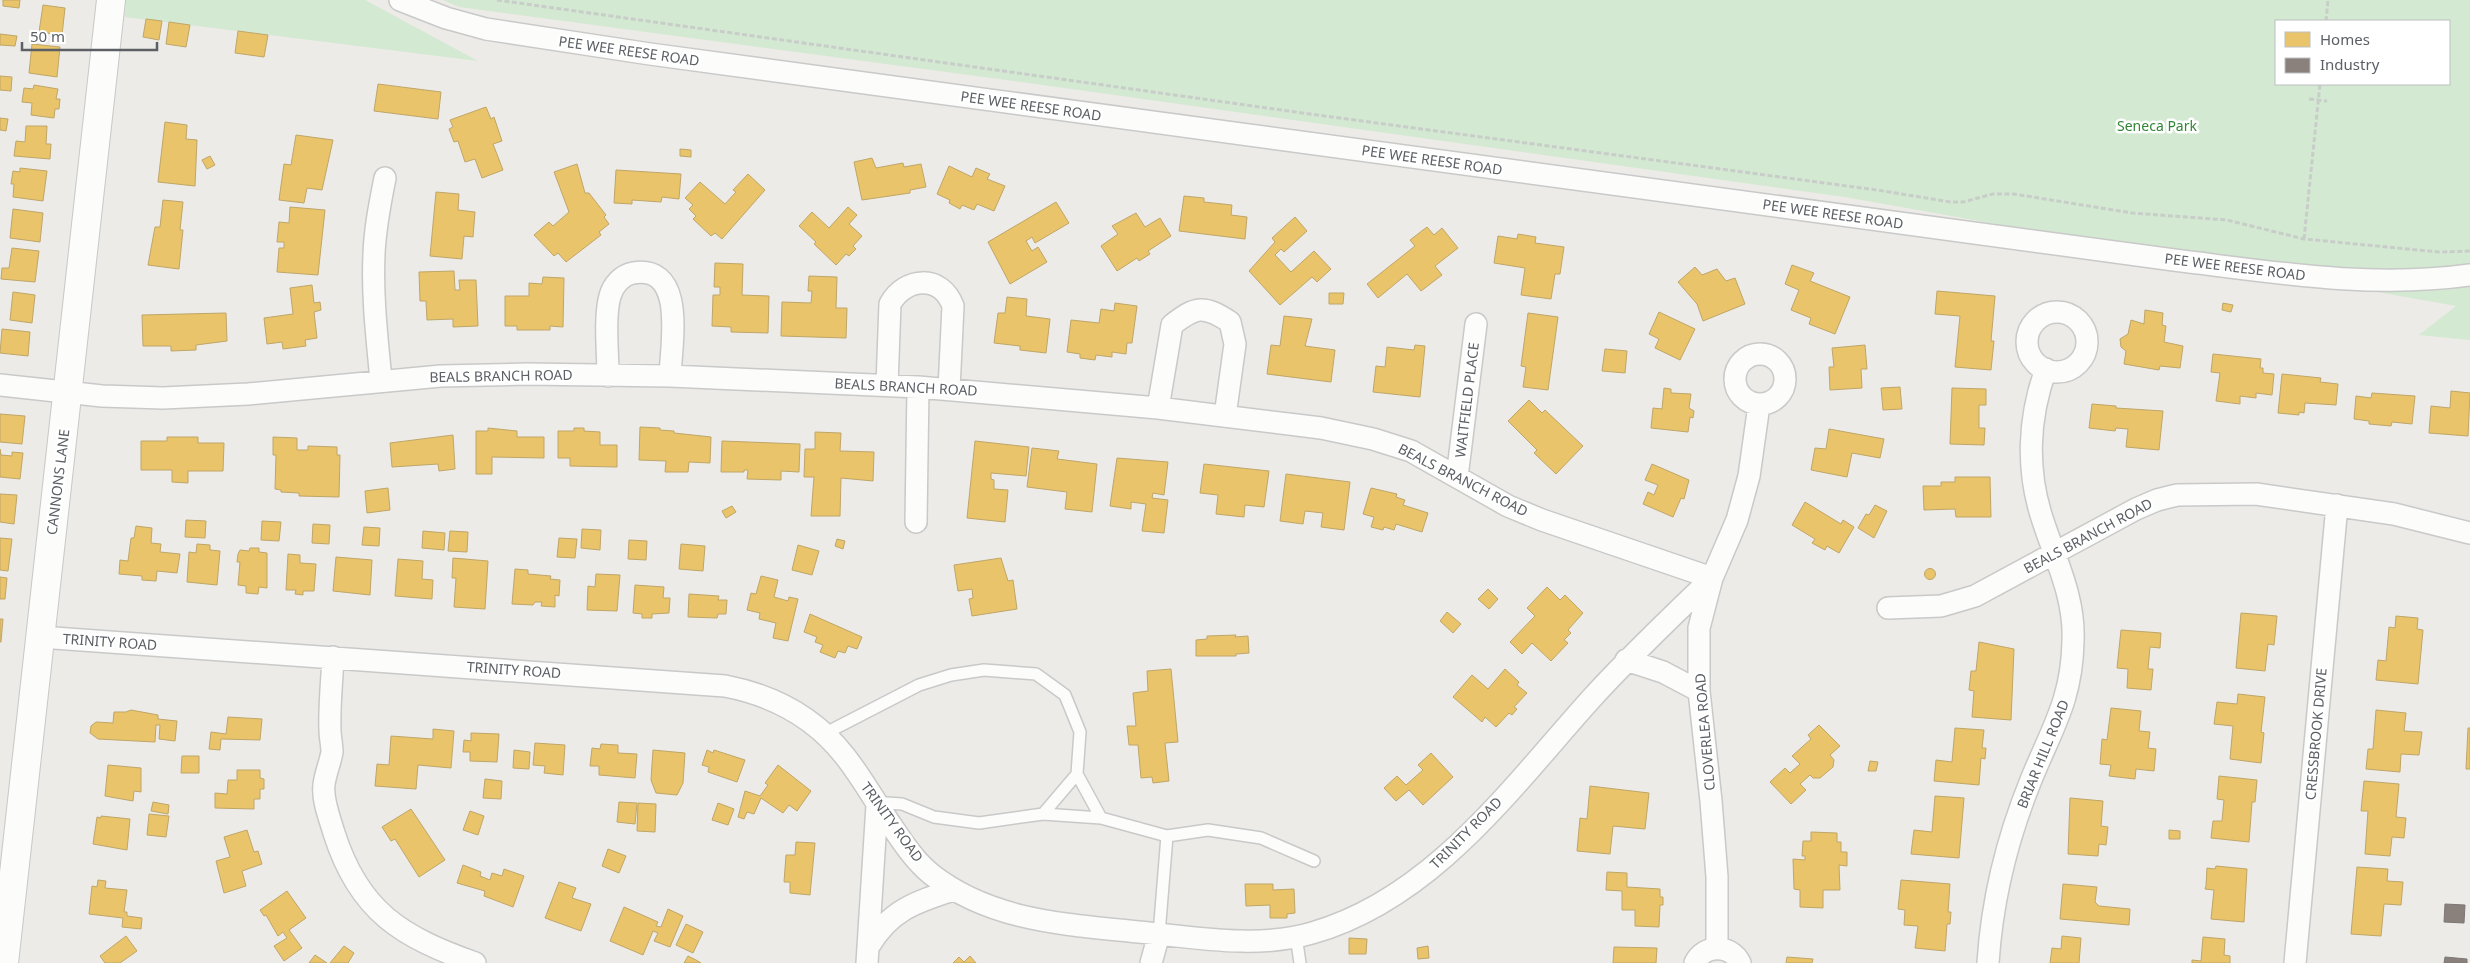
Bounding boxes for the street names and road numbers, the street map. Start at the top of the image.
street label: PEE WEE REESE ROAD [558,31,701,70]
street label: PEE WEE REESE ROAD [960,86,1103,125]
street label: PEE WEE REESE ROAD [1361,140,1504,179]
street label: PEE WEE REESE ROAD [1762,194,1905,233]
street label: PEE WEE REESE ROAD [2164,248,2307,285]
street label: WAITFIELD PLACE [1450,341,1483,459]
street label: BEALS BRANCH ROAD [429,365,573,386]
street label: BEALS BRANCH ROAD [834,373,978,400]
street label: CANNONS LANE [42,428,73,536]
street label: BEALS BRANCH ROAD [1395,439,1531,521]
street label: BEALS BRANCH ROAD [2020,494,2155,578]
street label: TRINITY ROAD [62,629,158,654]
street label: TRINITY ROAD [466,657,562,682]
street label: CRESSBROOK DRIVE [2300,667,2331,801]
street label: CLOVERLEA ROAD [1690,673,1719,792]
street label: BRIAR HILL ROAD [2012,697,2073,811]
street label: TRINITY ROAD [857,778,928,866]
street label: TRINITY ROAD [1426,793,1506,873]

